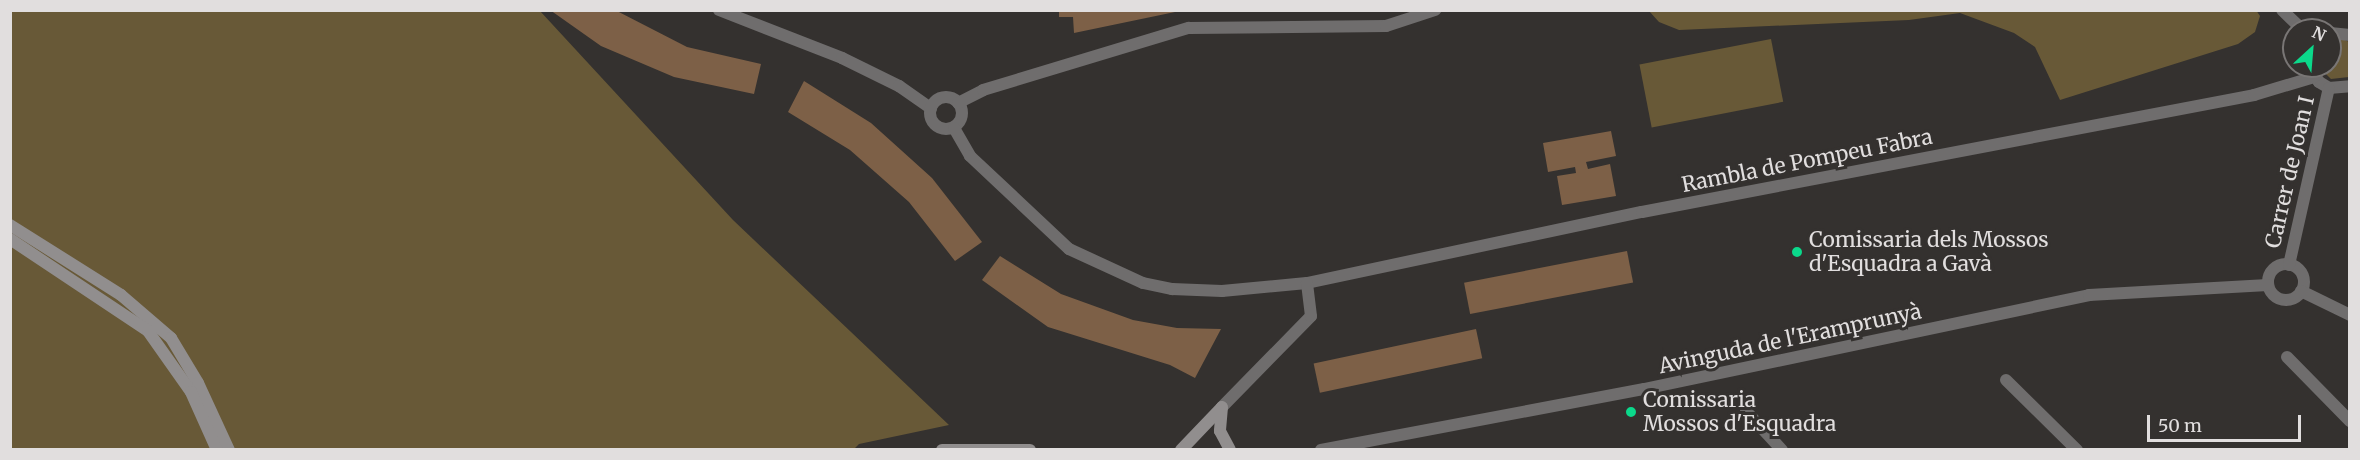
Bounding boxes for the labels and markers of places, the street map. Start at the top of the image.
place label: Comissaria dels Mossos d'Esquadra a Gavà [1809,227,2049,277]
marker: Comissaria dels Mossos d'Esquadra a Gavà [1790,245,1804,259]
place label: Comissaria Mossos d'Esquadra [1643,387,1836,437]
marker: Comissaria Mossos d'Esquadra [1624,405,1638,419]

